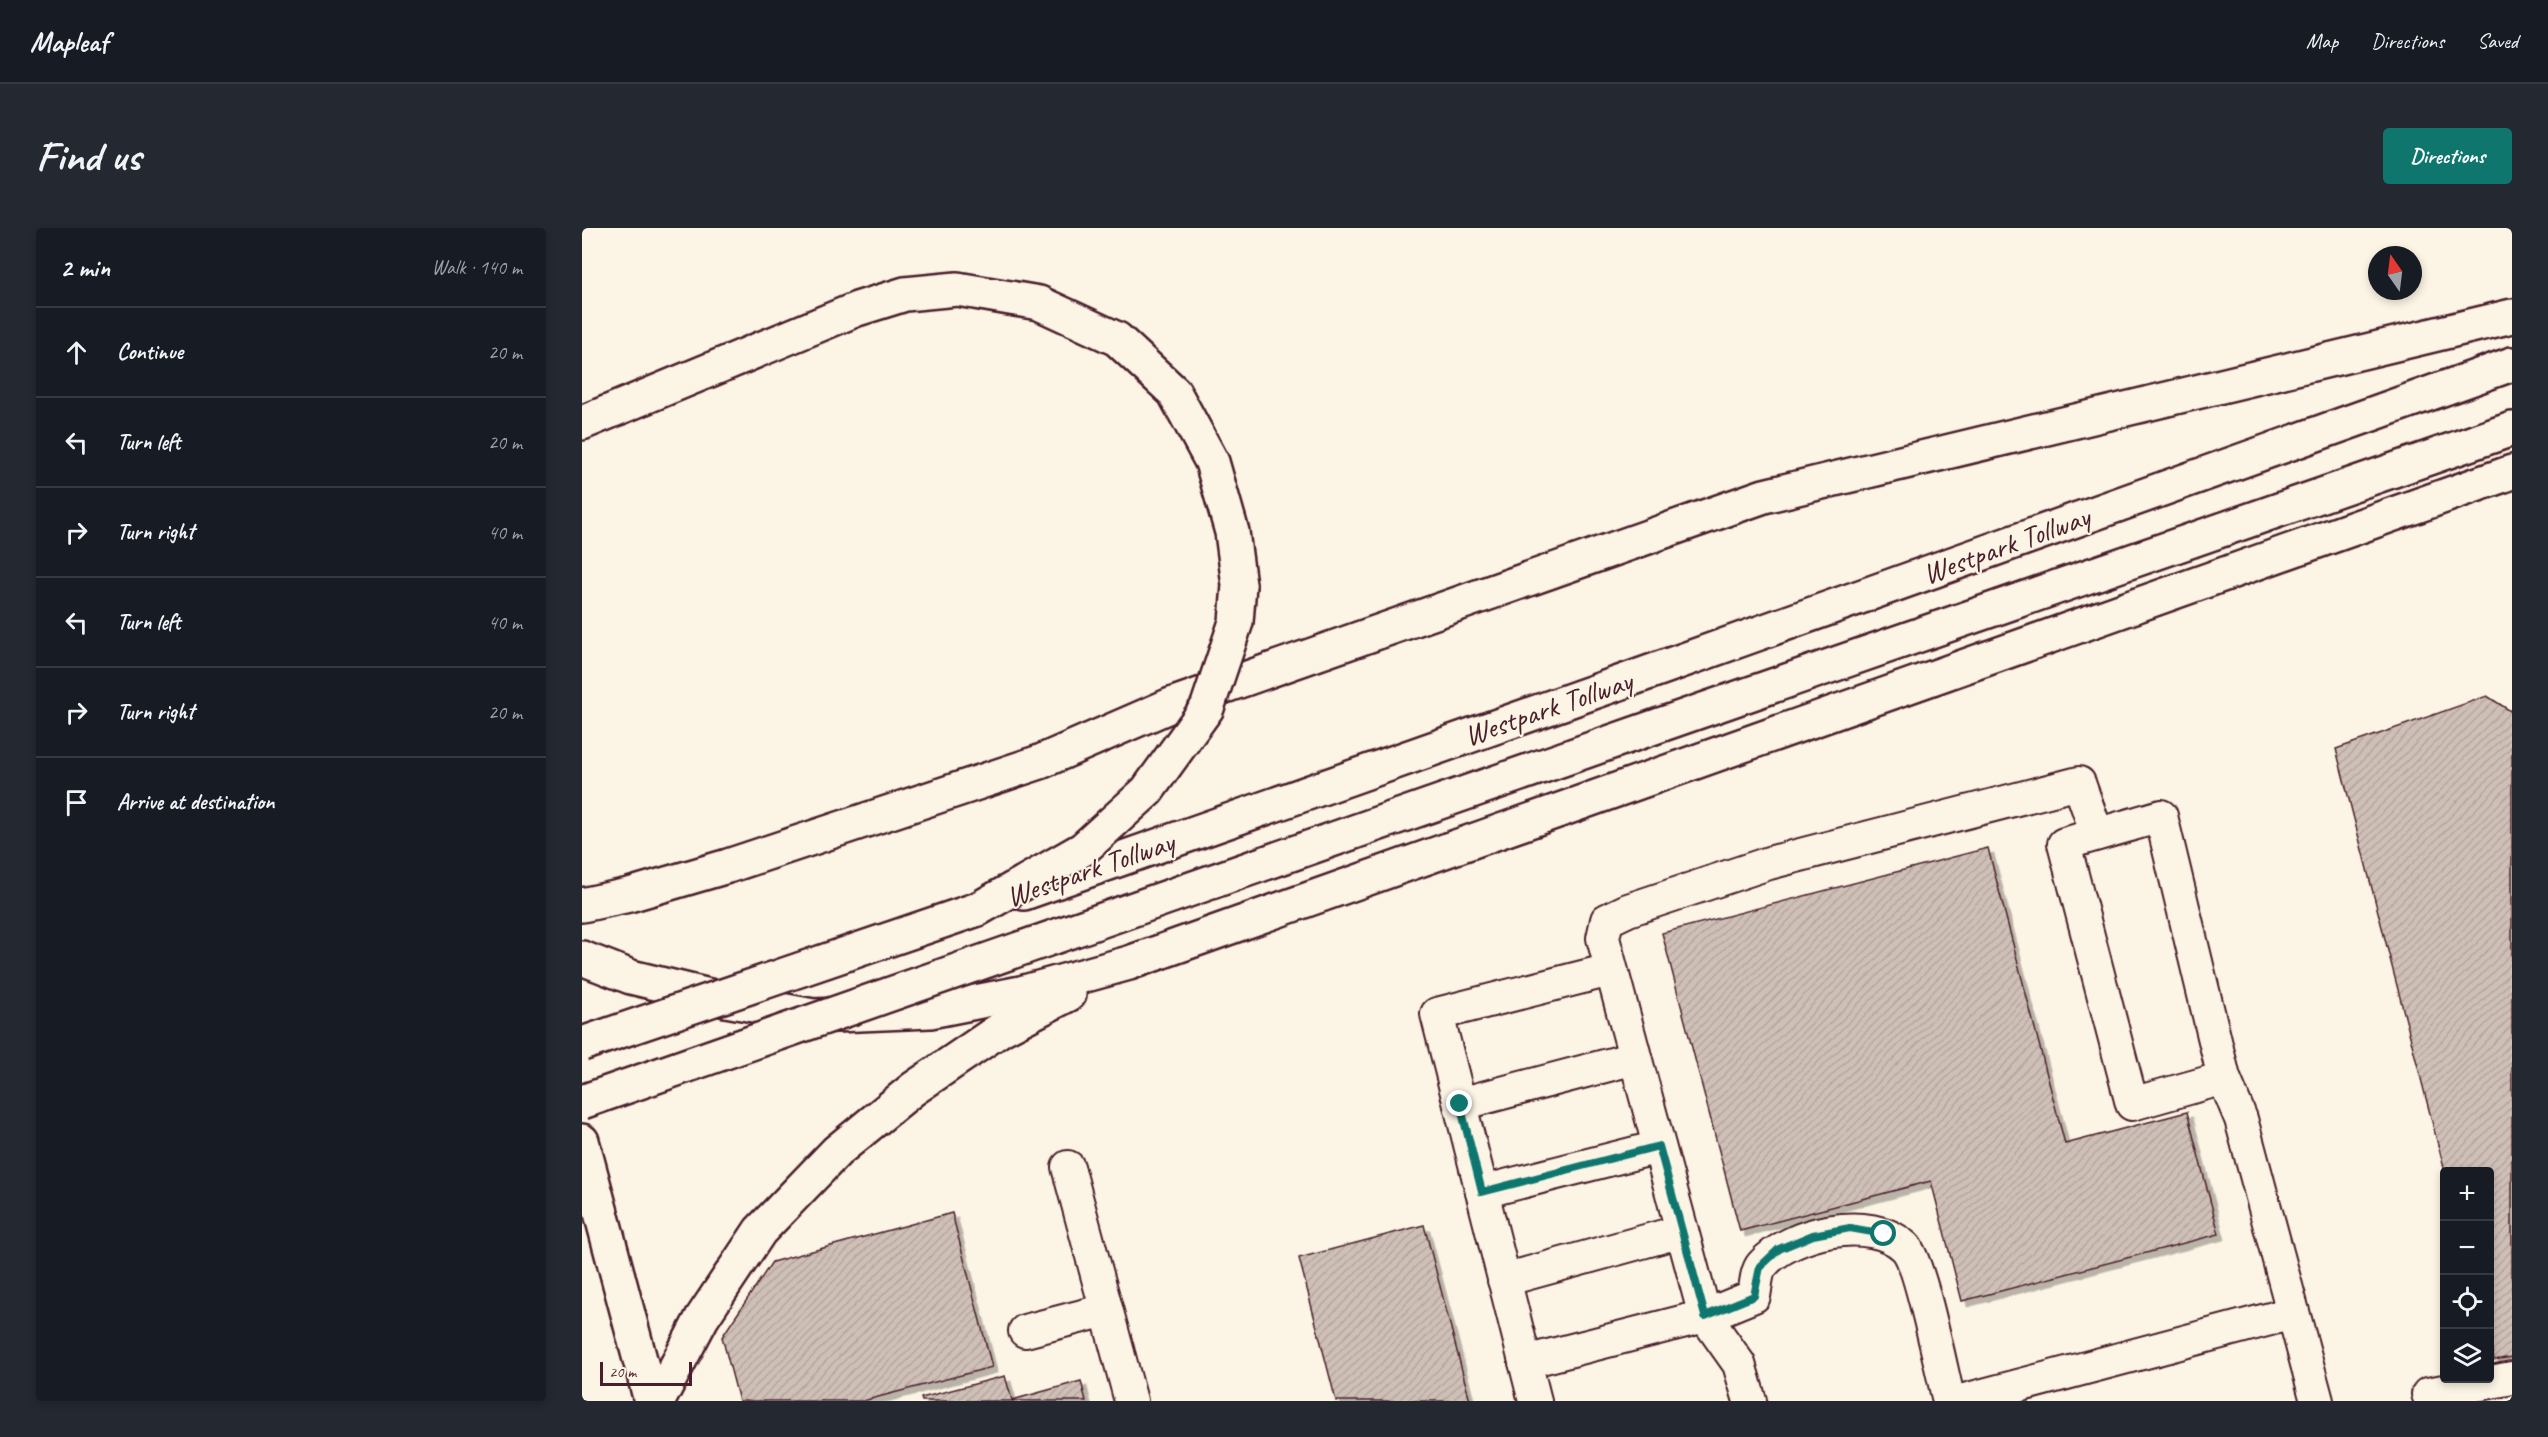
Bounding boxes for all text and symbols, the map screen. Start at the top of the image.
text: Mapleaf [30,24,108,59]
text: Map [2306,28,2338,54]
text: Directions [2371,28,2444,54]
text: Saved [2477,28,2518,54]
button: Directions [2383,128,2512,184]
text: Find us [36,130,141,183]
north arrow [2368,246,2422,300]
text: 2 min [60,251,110,284]
text: Walk · 140 m [432,255,522,280]
icon: ahead [60,336,93,369]
text: Continue [117,338,183,366]
text: 20 m [488,340,522,365]
icon: left [60,426,93,459]
text: Turn left [117,428,181,456]
text: 20 m [488,430,522,455]
street label: Westpark Tollway [1917,496,2097,593]
icon: right [60,516,93,549]
text: Turn right [117,518,194,546]
text: 40 m [488,520,522,545]
icon: left [60,606,93,639]
text: Turn left [117,608,181,636]
text: 40 m [488,610,522,635]
street label: Westpark Tollway [1459,661,1640,754]
icon: right [60,696,93,729]
text: Turn right [117,698,194,726]
text: 20 m [488,700,522,725]
icon: arrive [60,786,93,819]
text: Arrive at destination [117,788,274,816]
street label: Westpark Tollway [1001,822,1182,915]
route end [1446,1090,1472,1116]
map controls [2440,1167,2494,1383]
button: + [2440,1167,2494,1221]
route start [1870,1220,1896,1246]
button: − [2440,1221,2494,1275]
button: locate [2440,1275,2494,1329]
button: layers [2440,1329,2494,1383]
scale bar [600,1359,692,1386]
text: 20 m [609,1362,636,1382]

